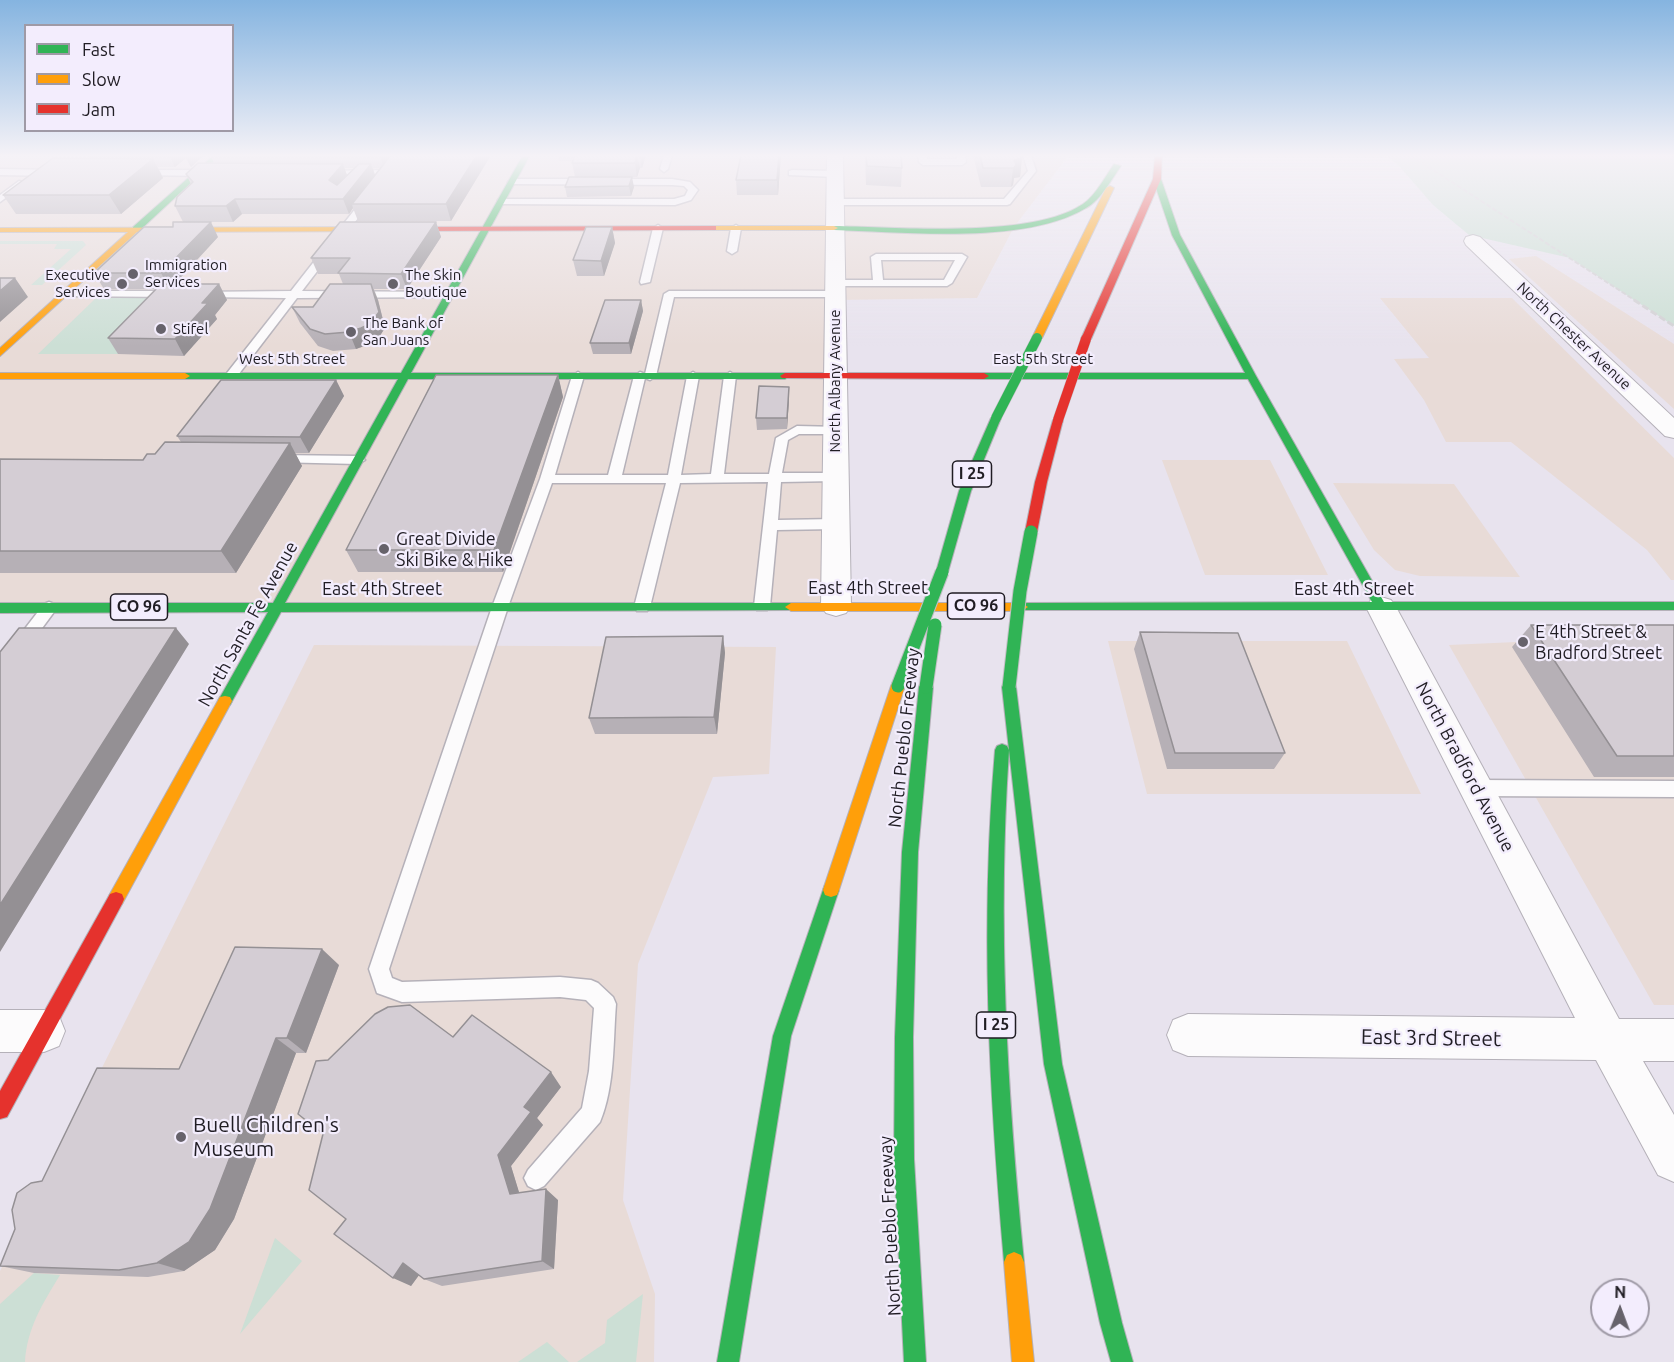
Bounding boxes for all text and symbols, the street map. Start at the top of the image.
legend [24,24,234,132]
text: Fast [82,39,115,59]
text: Slow [82,69,121,89]
text: Jam [82,99,116,119]
place label: Immigration Services [145,256,227,291]
place label: Executive Services [45,266,110,301]
place label: The Skin Boutique [405,266,467,301]
marker: Immigration Services [126,267,140,281]
marker: Executive Services [115,277,129,291]
marker: The Skin Boutique [386,277,400,291]
street label: North Chester Avenue [1513,278,1635,394]
street label: North Albany Avenue [826,310,844,452]
place label: The Bank of San Juans [363,314,443,349]
place label: Stifel [173,320,208,338]
marker: Stifel [154,322,168,336]
marker: The Bank of San Juans [344,325,358,339]
street label: West 5th Street [239,350,345,368]
street label: East 5th Street [993,350,1093,368]
road number: I 25 [952,461,992,487]
place label: Great Divide Ski Bike & Hike [396,528,513,570]
street label: North Santa Fe Avenue [194,538,302,710]
marker: Great Divide Ski Bike & Hike [377,542,391,556]
street label: East 4th Street [808,577,928,599]
street label: East 4th Street [322,578,442,600]
street label: East 4th Street [1294,578,1414,600]
road number: CO 96 [948,593,1004,619]
road number: CO 96 [110,594,168,620]
place label: E 4th Street & Bradford Street [1535,621,1662,664]
marker: E 4th Street & Bradford Street [1516,635,1530,649]
street label: North Pueblo Freeway [884,647,924,829]
street label: North Bradford Avenue [1411,678,1519,856]
road number: I 25 [976,1012,1016,1038]
street label: East 3rd Street [1361,1024,1501,1052]
place label: Buell Children's Museum [193,1112,339,1162]
marker: Buell Children's Museum [174,1130,188,1144]
street label: North Pueblo Freeway [874,1135,906,1317]
north arrow [1590,1278,1650,1338]
text: N [1614,1283,1626,1301]

